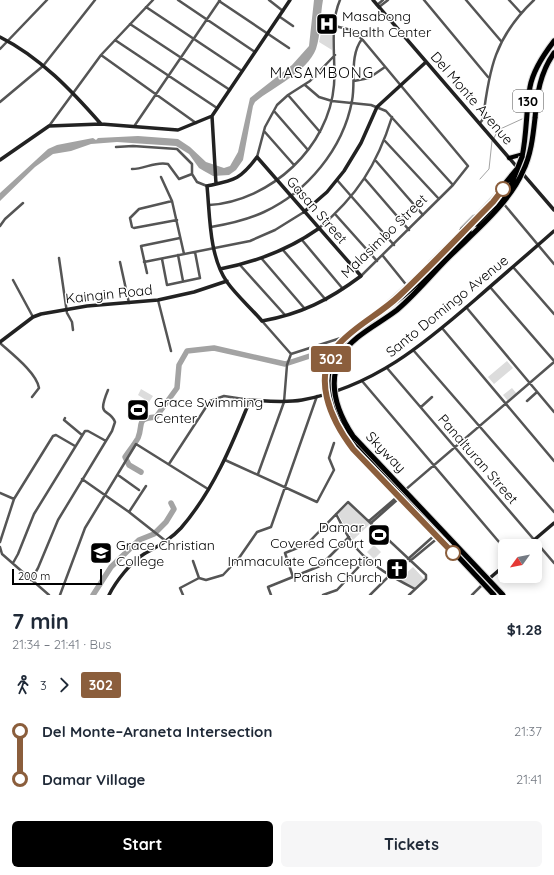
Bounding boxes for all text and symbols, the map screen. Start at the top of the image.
place label: Masabong Health Center [342,7,432,41]
hospital icon: Masabong Health Center [314,11,340,37]
street label: Del Monte Avenue [427,48,517,148]
district label: MASAMBONG [270,63,374,82]
road number: 130 [513,90,543,112]
street label: Gasan Street [283,172,351,248]
unlabelled marker [495,181,511,197]
street label: Malasimbo Street [337,190,431,282]
street label: Santo Domingo Avenue [382,251,512,361]
street label: Kaingin Road [65,280,153,308]
line badge: 302 [308,346,354,372]
text: 302 [319,350,343,368]
place label: Grace Swimming Center [154,393,263,427]
sports icon: Grace Swimming Center [125,397,151,423]
street label: Panalturan Street [434,410,522,508]
street label: Skyway [362,428,410,476]
place label: Damar Covered Court [270,518,365,552]
sports icon: Damar Covered Court [366,522,392,548]
place label: Grace Christian College [116,536,215,570]
north arrow [498,539,542,583]
map controls [498,539,542,583]
school or university icon: Grace Christian College [88,540,114,566]
unlabelled marker [445,545,461,561]
place label: Immaculate Conception Parish Church [228,552,382,586]
church icon: Immaculate Conception Parish Church [384,556,410,582]
scale bar [12,567,102,586]
text: 200 m [18,569,50,583]
text: 7 min [12,607,69,635]
text: $1.28 [507,620,542,639]
text: 21:34 – 21:41 · Bus [12,636,111,652]
icon: walk [12,674,34,696]
icon: forward [53,674,75,696]
text: 302 [89,676,113,694]
text: 3 [40,677,47,693]
text: Del Monte–Araneta Intersection [42,722,272,741]
text: 21:37 [514,723,542,739]
text: Damar Village [42,770,145,789]
text: 21:41 [516,771,542,787]
button: Start [12,821,273,867]
button: Tickets [281,821,542,867]

